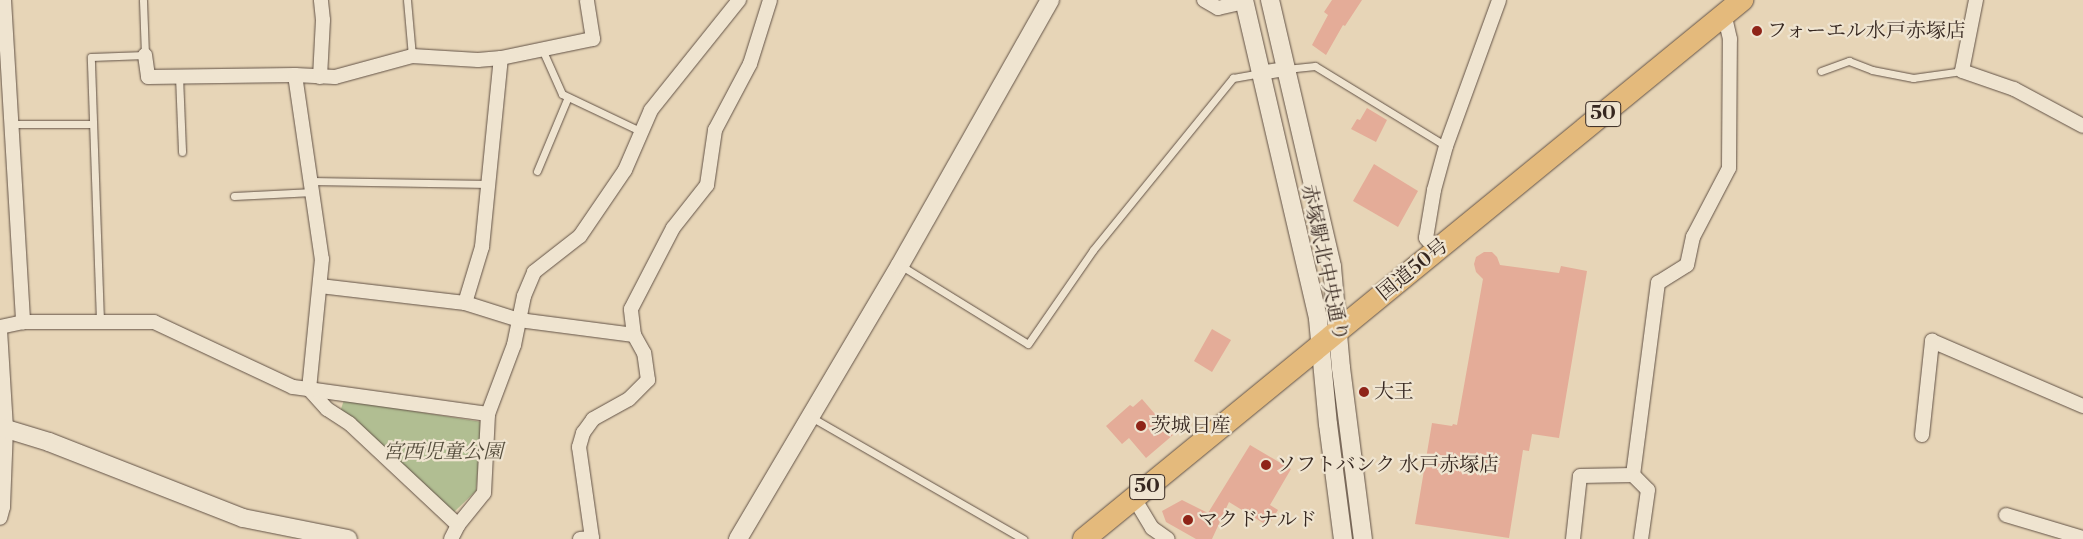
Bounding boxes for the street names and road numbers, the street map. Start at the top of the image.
road number: 50 [1584,98,1622,130]
street label: 赤塚駅北中央通り [1296,182,1352,344]
street label: 国道50号 [1373,234,1453,306]
road number: 50 [1128,471,1166,504]

